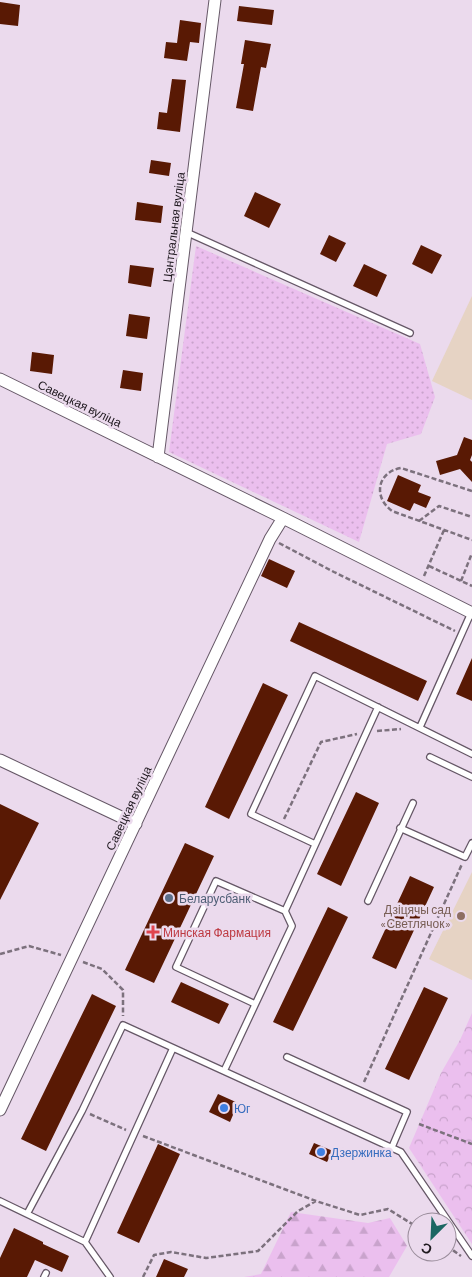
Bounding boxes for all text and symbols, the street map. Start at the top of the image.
street label: Цэнтральная вуліца [159,171,188,283]
street label: Савецкая вуліца [35,377,124,430]
street label: Савецкая вуліца [102,763,155,853]
place label: Беларусбанк [179,891,251,906]
marker: Беларусбанк [163,892,175,904]
place label: Дзіцячы сад «Светлячок» [380,902,451,930]
marker: Дзіцячы сад «Светлячок» [455,910,467,922]
place label: Минская Фармация [163,925,271,940]
marker: Минская Фармация [147,926,159,938]
place label: Юг [234,1101,251,1115]
marker: Юг [218,1102,230,1114]
place label: Дзержинка [331,1145,392,1160]
marker: Дзержинка [315,1146,327,1158]
north arrow [407,1212,457,1262]
text: С [418,1240,435,1259]

